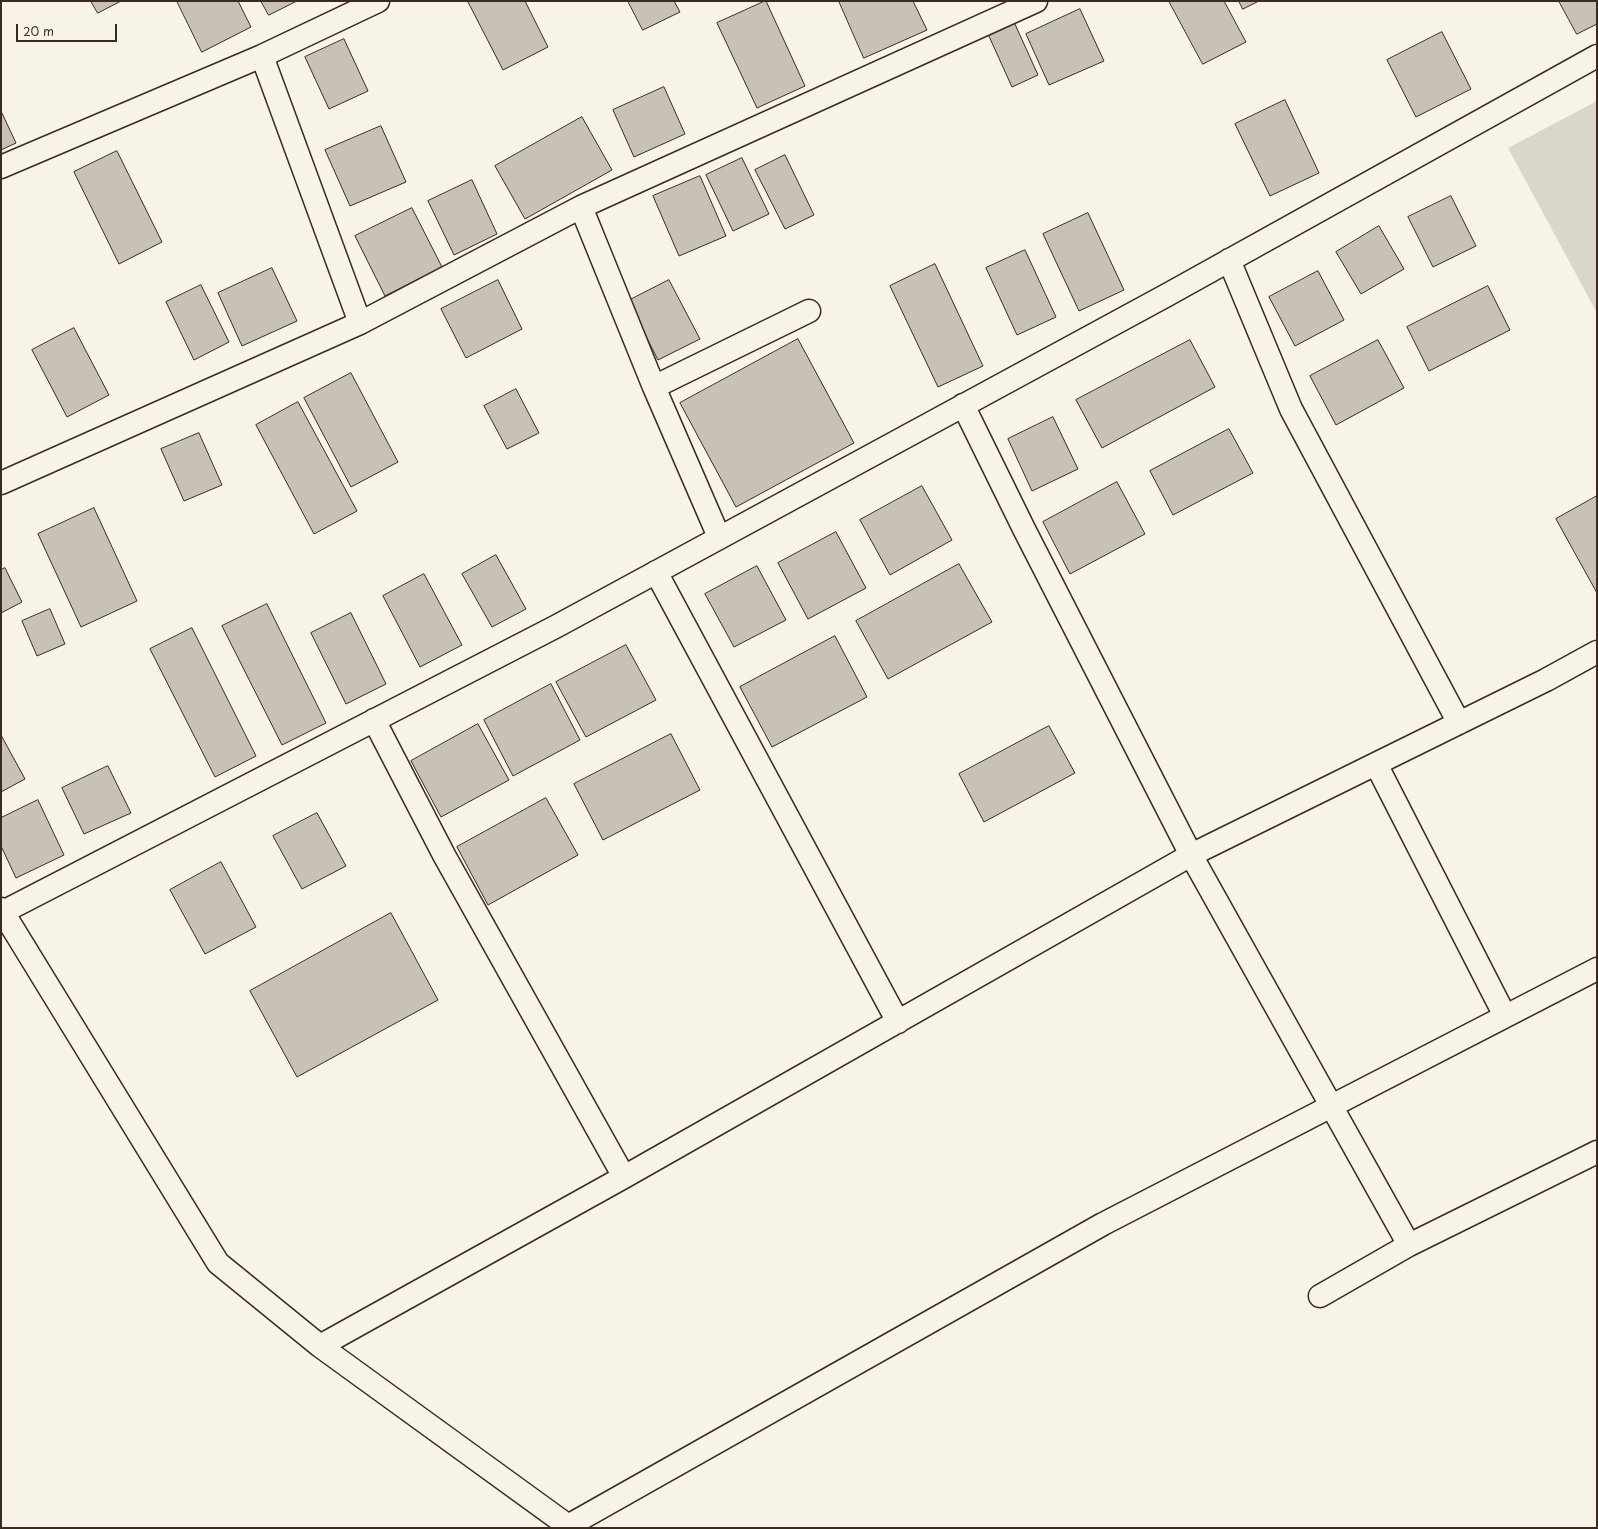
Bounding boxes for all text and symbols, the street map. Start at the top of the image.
scale bar [18,16,119,42]
text: 20 m [23,22,54,40]

